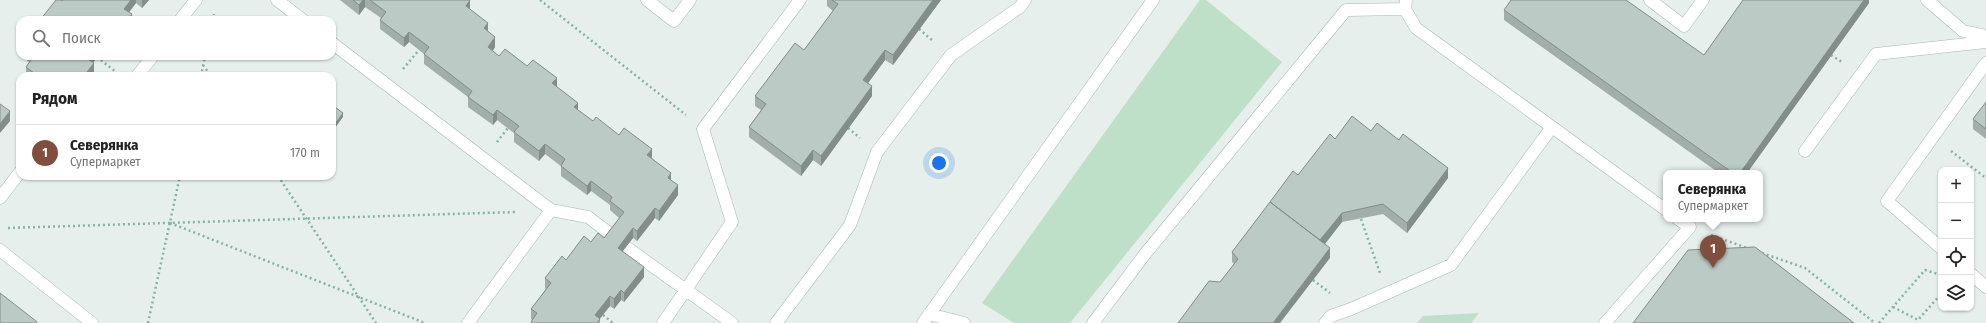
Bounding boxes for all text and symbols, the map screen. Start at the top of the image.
search box [16,16,336,60]
icon: search [30,27,52,49]
text: Поиск [62,29,100,47]
text: Рядом [32,88,77,109]
text: Северянка [70,136,139,154]
text: 1 [42,145,48,160]
text: 170 m [290,145,320,160]
your location [929,153,949,173]
text: Супермаркет [70,154,141,169]
map controls [1938,167,1974,311]
button: + [1938,167,1974,203]
popup [1663,170,1763,222]
text: Северянка [1678,180,1746,198]
text: Супермаркет [1678,198,1748,213]
button: − [1938,203,1974,239]
pin: 1 [1700,235,1726,268]
button: locate [1938,239,1974,275]
button: layers [1938,275,1974,311]

